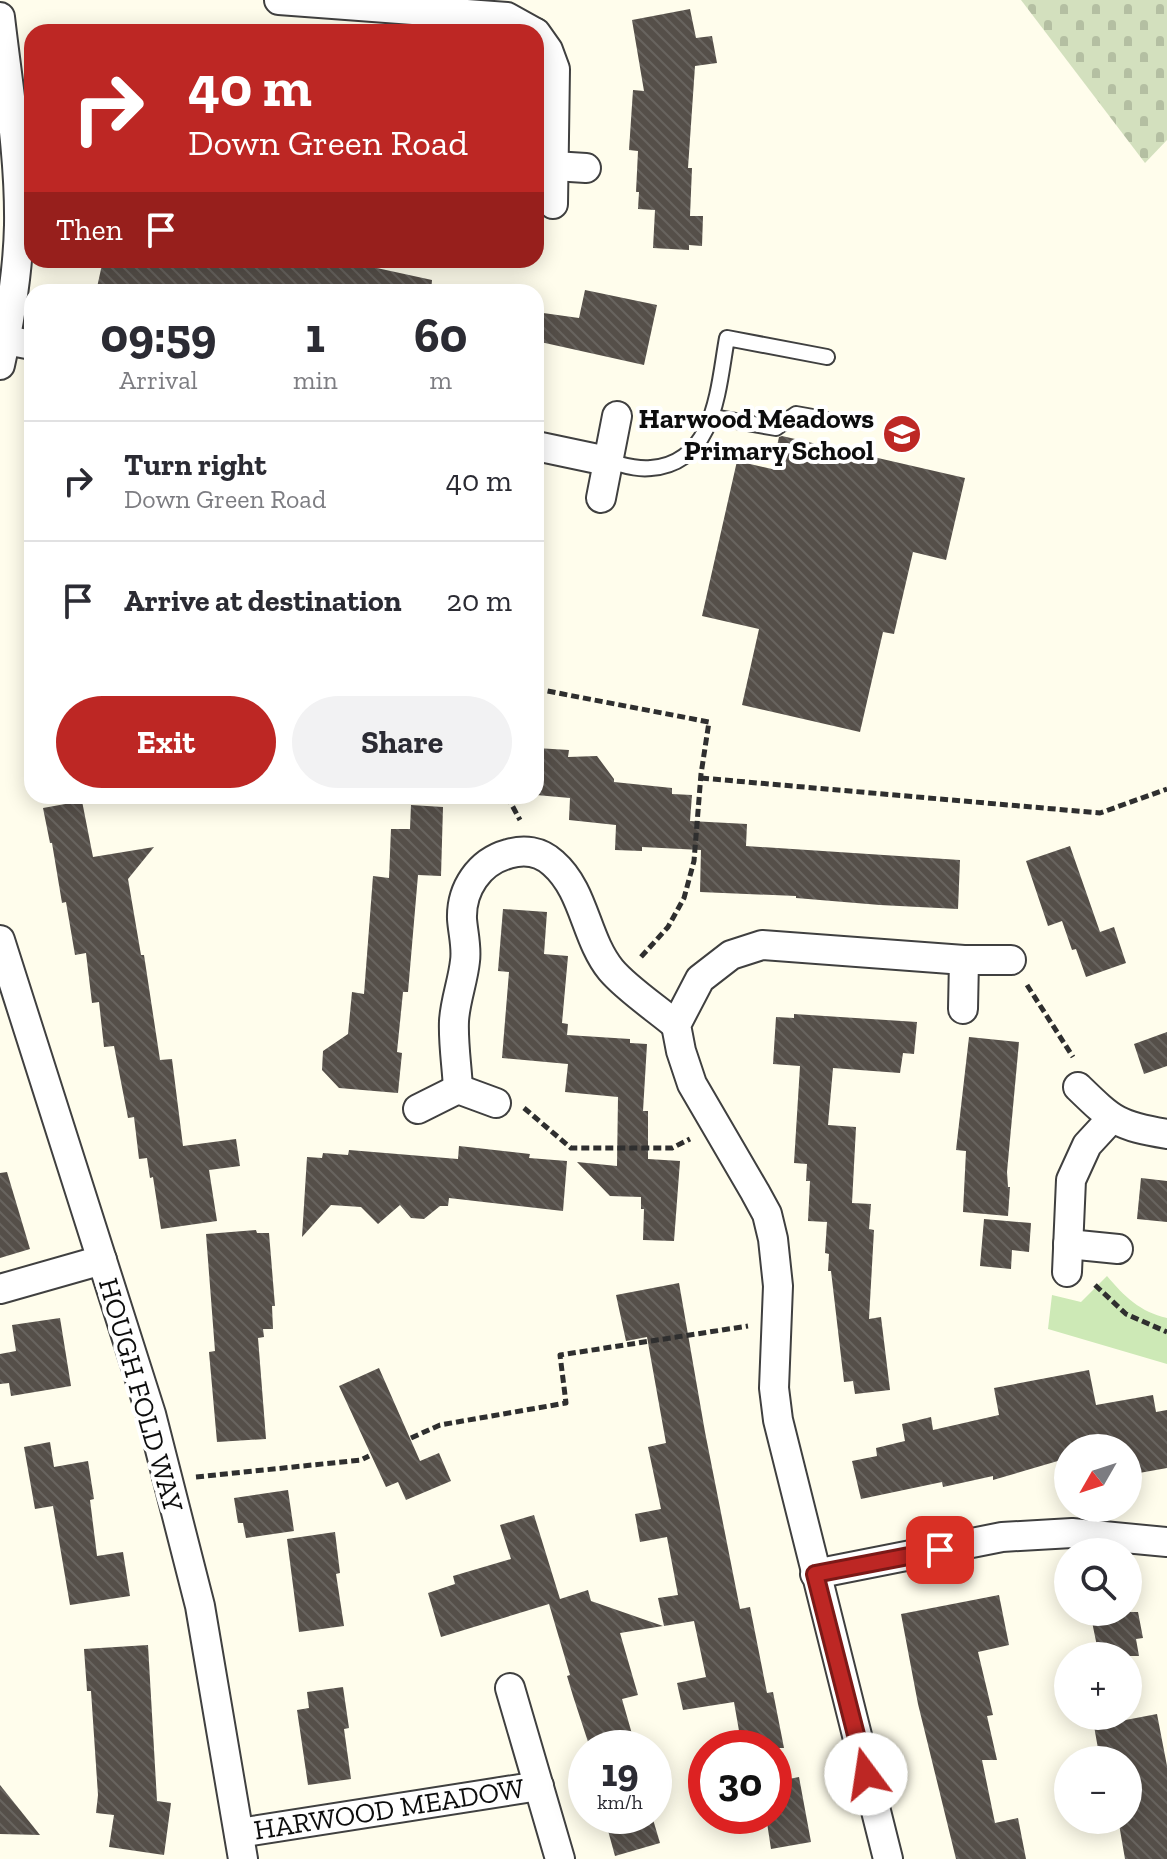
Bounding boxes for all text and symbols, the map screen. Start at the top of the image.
text: 40 m [188,53,312,120]
icon: right [56,56,160,160]
text: Down Green Road [188,121,468,164]
icon: arrive [139,208,183,252]
text: Then [56,212,123,248]
text: 09:59 [101,307,216,364]
text: 1 [306,307,325,364]
text: 60 [414,307,467,364]
text: Arrival [119,364,198,396]
text: min [293,364,338,396]
text: m [430,364,452,396]
place label: Harwood Meadows Primary School [639,402,874,467]
school or university icon: Harwood Meadows Primary School [881,413,923,455]
text: Turn right [124,447,266,483]
icon: right [56,459,100,503]
text: 40 m [446,463,512,499]
text: Down Green Road [124,483,326,515]
icon: arrive [56,579,100,623]
text: Arrive at destination [124,583,401,619]
text: 20 m [447,583,512,619]
button: Exit [56,696,276,788]
button: Share [292,696,512,788]
street label: HOUGH FOLD WAY [92,1274,190,1516]
north arrow [1054,1434,1142,1522]
map controls [1054,1434,1142,1834]
pin [906,1516,974,1584]
icon: arrive [918,1528,962,1572]
button: search [1054,1538,1142,1626]
button: + [1054,1642,1142,1730]
speed limit sign: 30 [688,1730,792,1834]
position arrow [824,1732,908,1816]
button: − [1054,1746,1142,1834]
text: 19 [601,1748,639,1796]
street label: HARWOOD MEADOW [251,1771,527,1847]
text: km/h [597,1790,643,1814]

